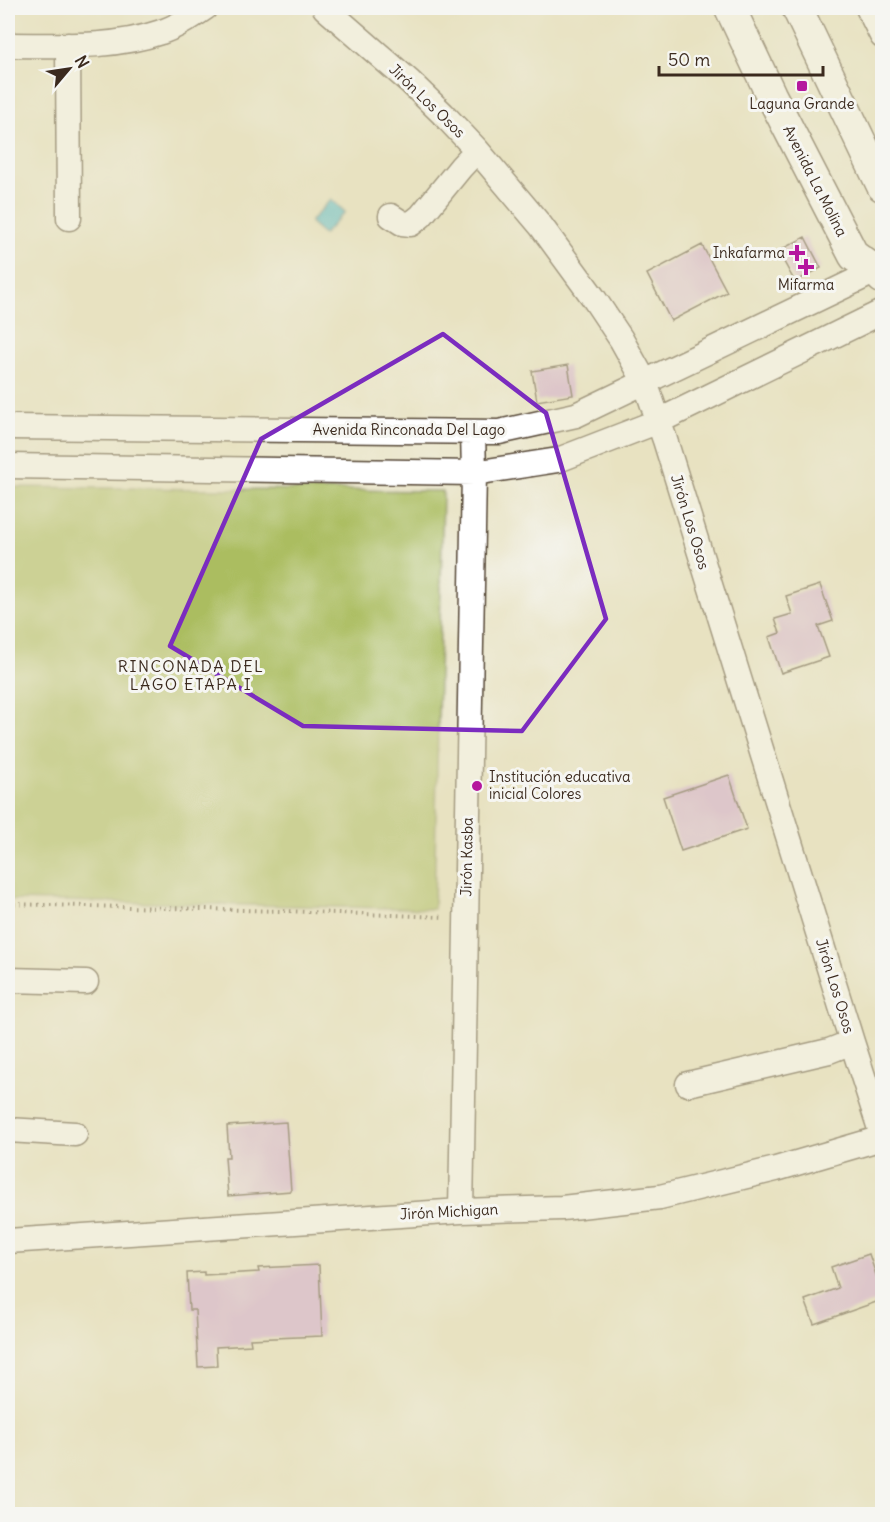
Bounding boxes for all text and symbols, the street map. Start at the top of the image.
north arrow [39,39,99,99]
scale bar [659,39,822,77]
text: 50 m [668,48,710,71]
text: N [71,52,94,71]
street label: Jirón Los Osos [385,60,469,142]
marker: Laguna Grande [795,79,809,93]
place label: Laguna Grande [749,94,855,113]
street label: Avenida La Molina [779,122,852,240]
place label: Inkafarma [713,243,785,262]
marker: Inkafarma [790,246,804,260]
marker: Mifarma [799,260,813,274]
place label: Mifarma [778,275,835,294]
street label: Avenida Rinconada Del Lago [313,420,505,439]
street label: Jirón Los Osos [667,472,714,572]
district label: RINCONADA DEL LAGO ETAPA I [118,656,264,694]
place label: Institución educativa inicial Colores [489,767,631,803]
marker: Institución educativa inicial Colores [470,779,484,793]
street label: Jirón Kasba [456,817,477,897]
street label: Jirón Los Osos [812,936,859,1036]
street label: Jirón Michigan [399,1199,499,1224]

